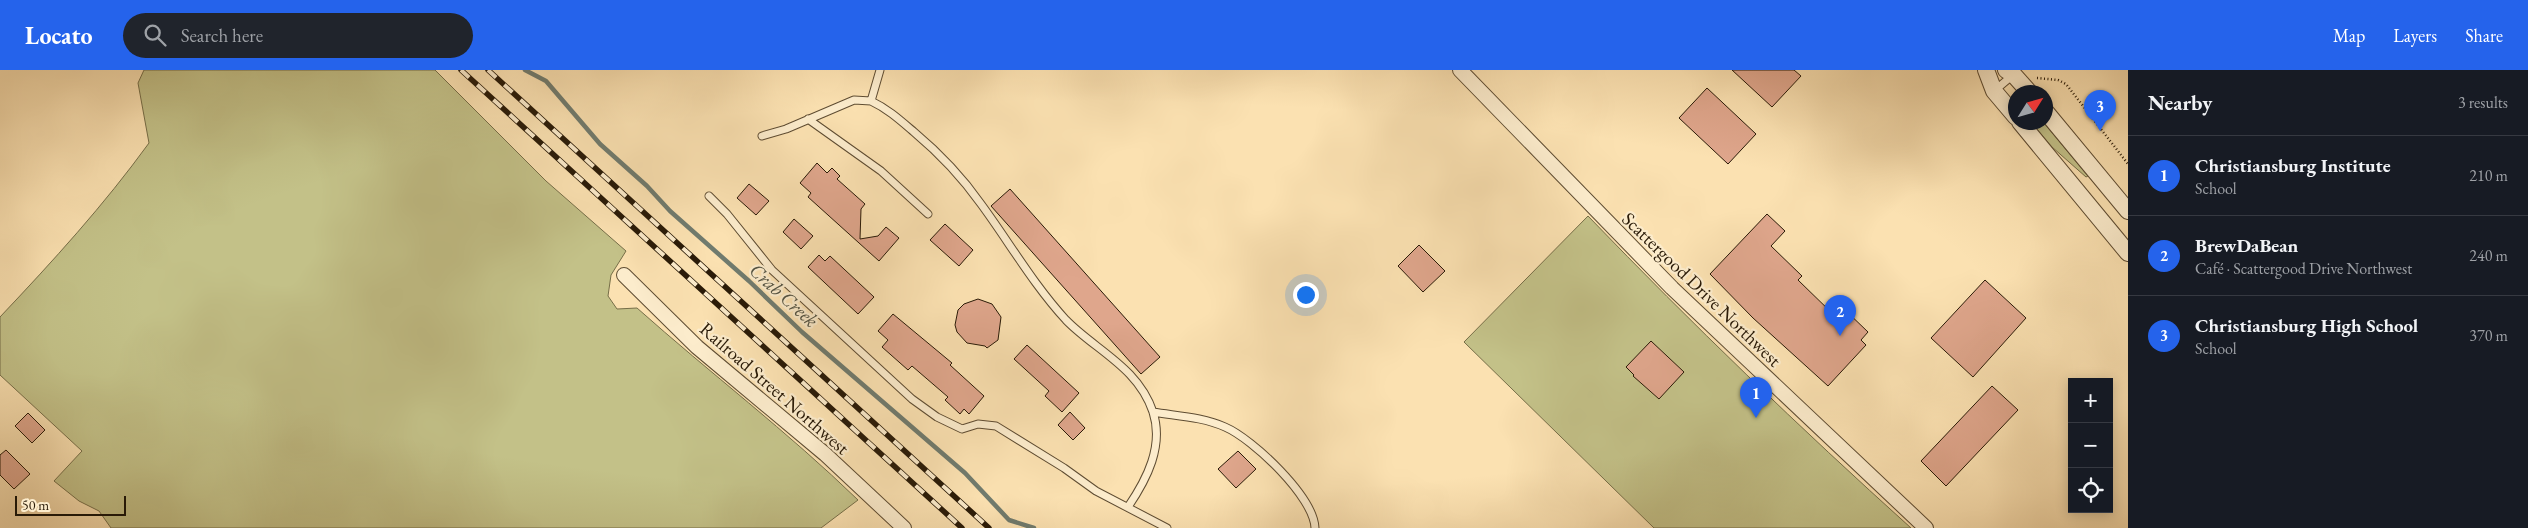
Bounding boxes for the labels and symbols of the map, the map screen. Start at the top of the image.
north arrow [2008,85,2053,130]
pin: 3 [2084,90,2116,131]
street label: Scattergood Drive Northwest [1617,207,1787,372]
water label: Crab Creek [744,257,824,333]
your location [1293,282,1319,308]
pin: 2 [1824,295,1856,336]
street label: Railroad Street Northwest [695,316,855,460]
pin: 1 [1740,377,1772,418]
scale bar [15,493,126,516]

